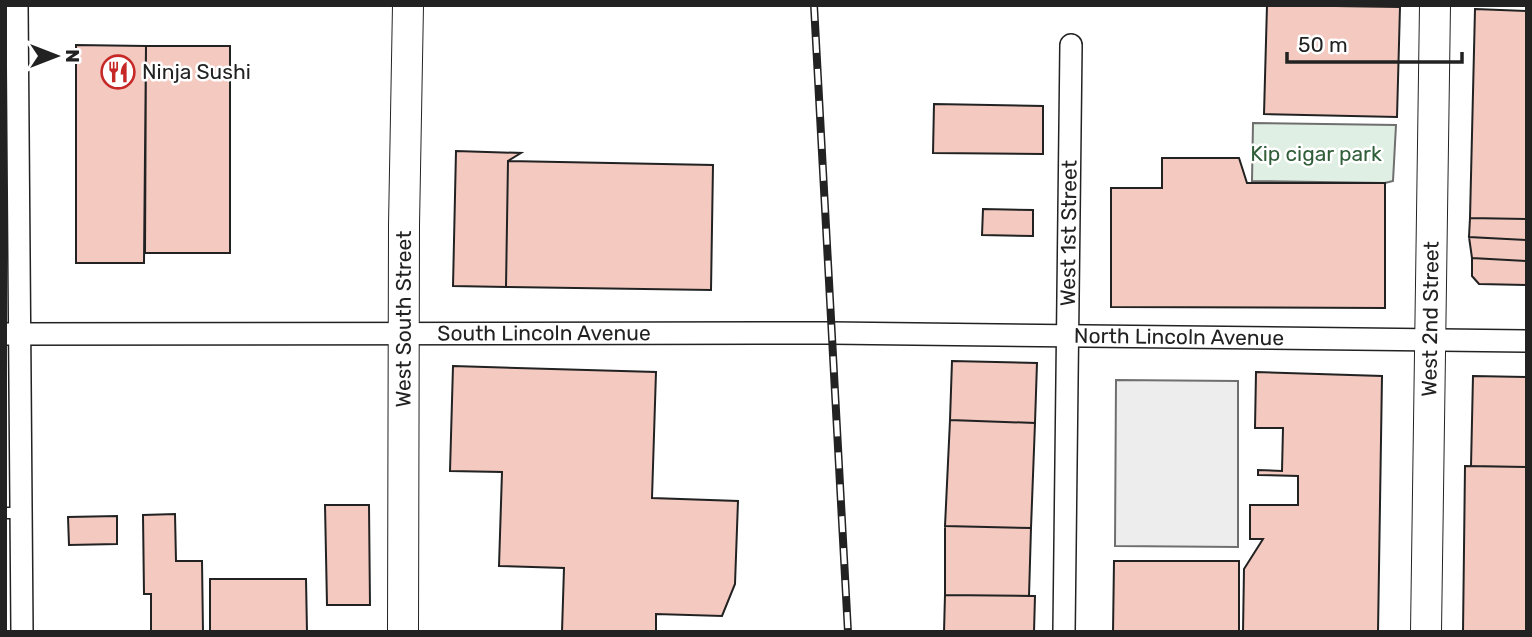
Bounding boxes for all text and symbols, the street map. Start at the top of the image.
north arrow [21,21,91,91]
scale bar [1287,21,1462,65]
text: 50 m [1298,32,1348,57]
text: N [61,49,84,63]
restaurant icon: Ninja Sushi [99,53,137,91]
place label: Ninja Sushi [142,59,251,84]
park label: Kip cigar park [1250,141,1382,166]
street label: West 1st Street [1055,160,1082,306]
street label: West South Street [391,231,416,407]
street label: West 2nd Street [1416,241,1444,397]
street label: South Lincoln Avenue [437,320,651,345]
street label: North Lincoln Avenue [1074,323,1284,350]

